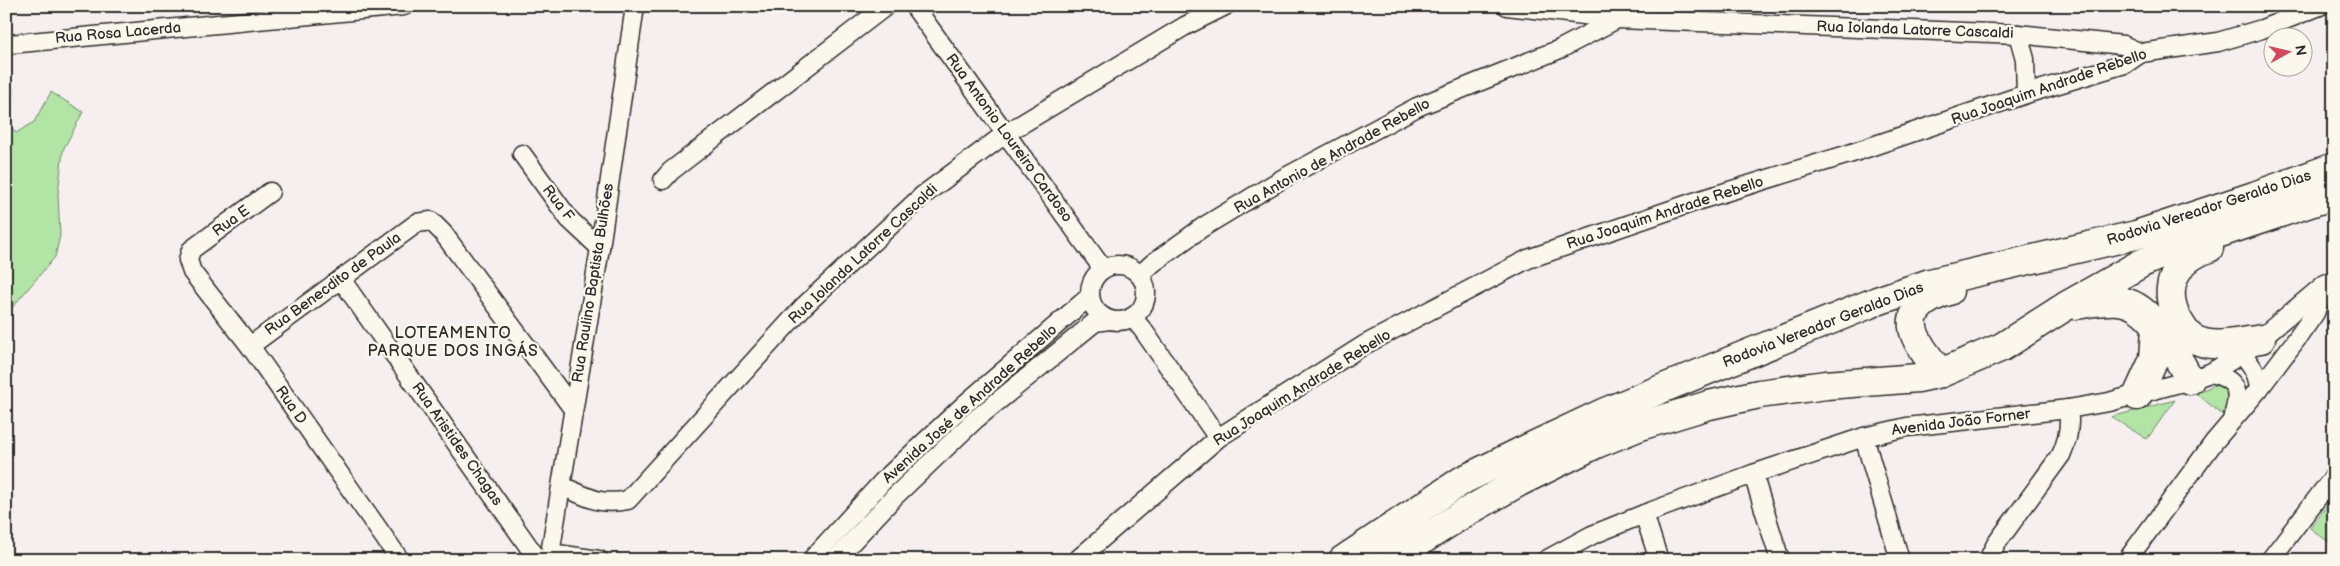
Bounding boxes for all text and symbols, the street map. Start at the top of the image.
street label: Rua Iolanda Latorre Cascaldi [1816,17,2014,43]
street label: Rua Rosa Lacerda [54,18,182,48]
north arrow [2262,28,2312,78]
text: N [2291,44,2310,57]
street label: Rua Joaquim Andrade Rebello [1949,45,2149,129]
street label: Rua Antonio Loureiro Cardoso [941,50,1077,226]
street label: Rua Antonio de Andrade Rebello [1231,94,1433,218]
street label: Rodovia Vereador Geraldo Dias [2104,166,2314,250]
street label: Rua Joaquim Andrade Rebello [1564,172,1766,254]
street label: Rua Iolanda Latorre Cascaldi [784,180,942,328]
street label: Rua F [538,181,578,225]
street label: Rua Raulino Baptista Bulhões [568,181,618,384]
street label: Rua E [209,201,253,241]
street label: Rua Benecdito de Paula [261,228,405,340]
street label: Rodovia Vereador Geraldo Dias [1720,278,1927,372]
street label: Avenida José de Andrade Rebello [879,320,1061,488]
district label: LOTEAMENTO PARQUE DOS INGÁS [367,324,539,361]
street label: Rua Joaquim Andrade Rebello [1210,325,1394,451]
street label: Rua Aristides Chagas [407,379,507,510]
street label: Rua D [271,382,311,428]
street label: Avenida João Forner [1891,404,2032,440]

